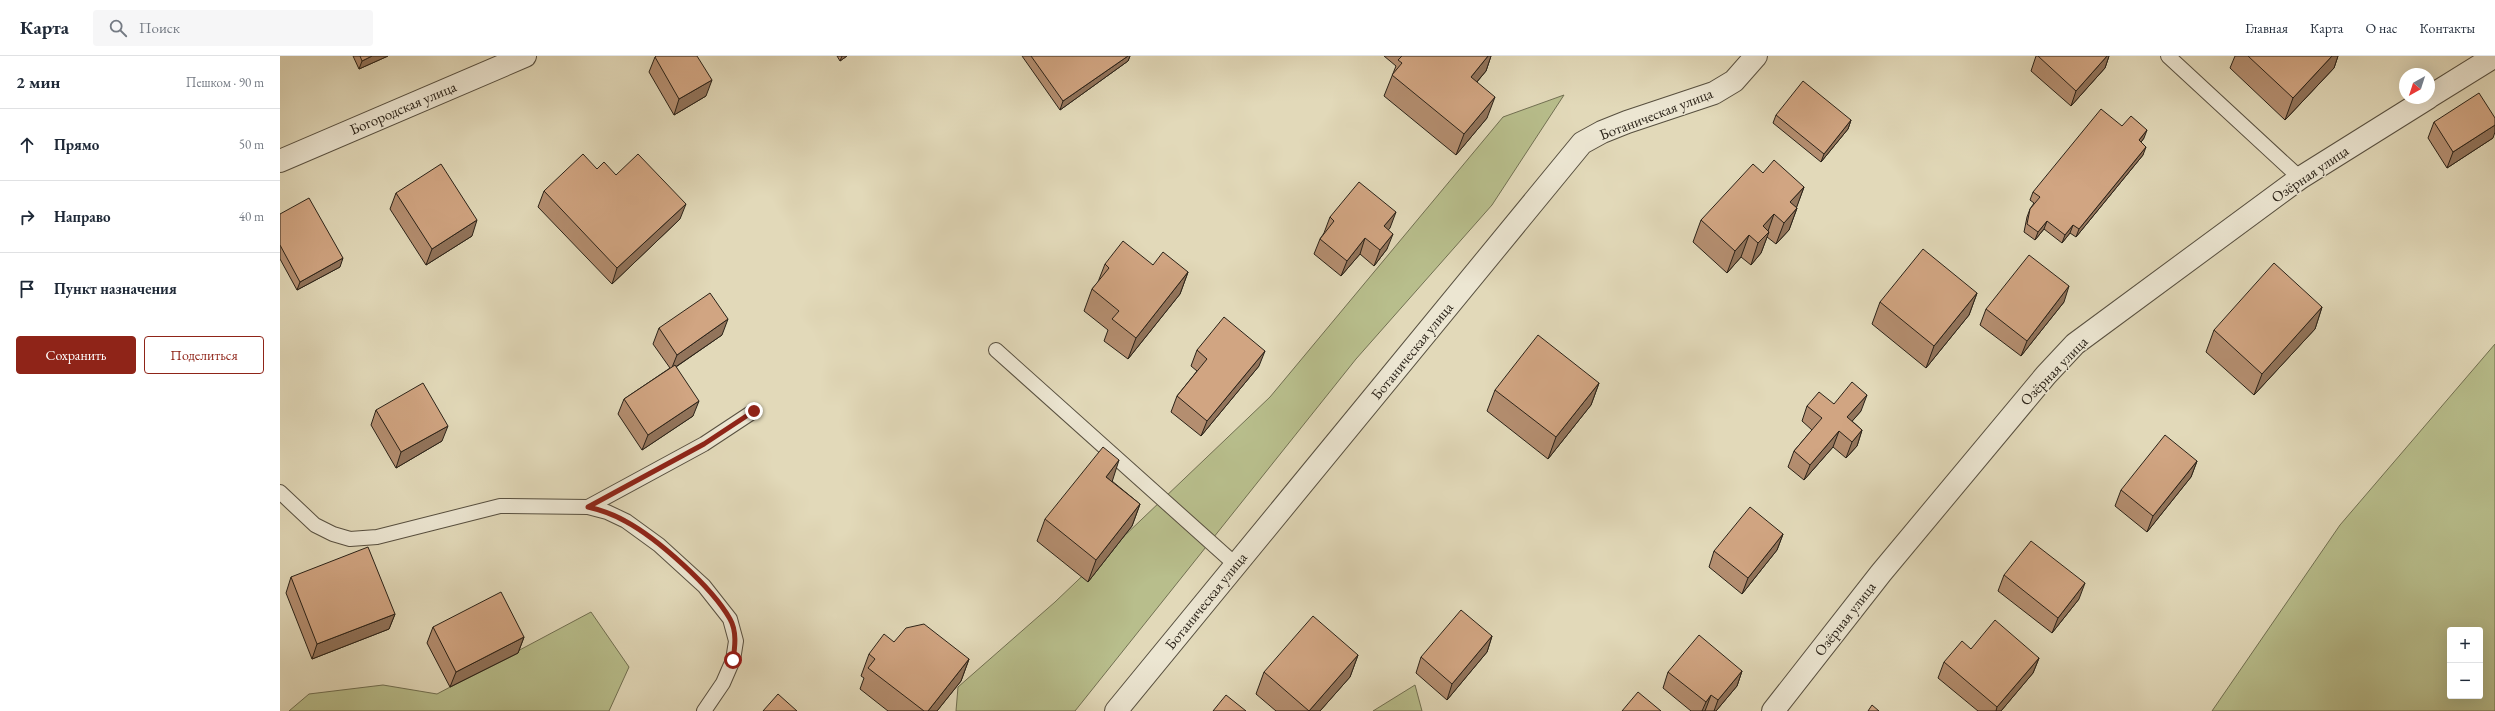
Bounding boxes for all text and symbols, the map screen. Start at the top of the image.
search box [93,10,373,46]
text: Карта [20,15,69,40]
icon: search [107,17,129,39]
text: Поиск [139,18,180,37]
text: Главная [2245,19,2288,37]
text: Карта [2310,19,2343,37]
text: О нас [2365,19,2397,37]
text: Контакты [2419,19,2475,37]
north arrow [2399,68,2435,104]
text: 2 мин [16,71,60,93]
text: Пешком · 90 m [186,74,264,91]
street label: Богородская улица [347,76,459,139]
street label: Ботаническая улица [1596,83,1715,144]
icon: ahead [16,134,38,156]
text: Прямо [54,135,99,154]
text: 50 m [239,136,264,153]
street label: Озёрная улица [2267,141,2352,206]
icon: right [16,206,38,228]
text: Направо [54,207,111,226]
text: 40 m [239,208,264,225]
icon: arrive [16,278,38,300]
text: Пункт назначения [54,279,177,298]
street label: Ботаническая улица [1366,298,1457,403]
street label: Озёрная улица [2016,332,2092,409]
button: Сохранить [16,336,136,374]
button: Поделиться [144,336,264,374]
route end [745,402,763,420]
street label: Ботаническая улица [1160,548,1251,653]
street label: Озёрная улица [1810,578,1880,660]
map controls [2447,627,2483,699]
button: + [2447,627,2483,663]
route start [724,651,742,669]
button: − [2447,663,2483,699]

